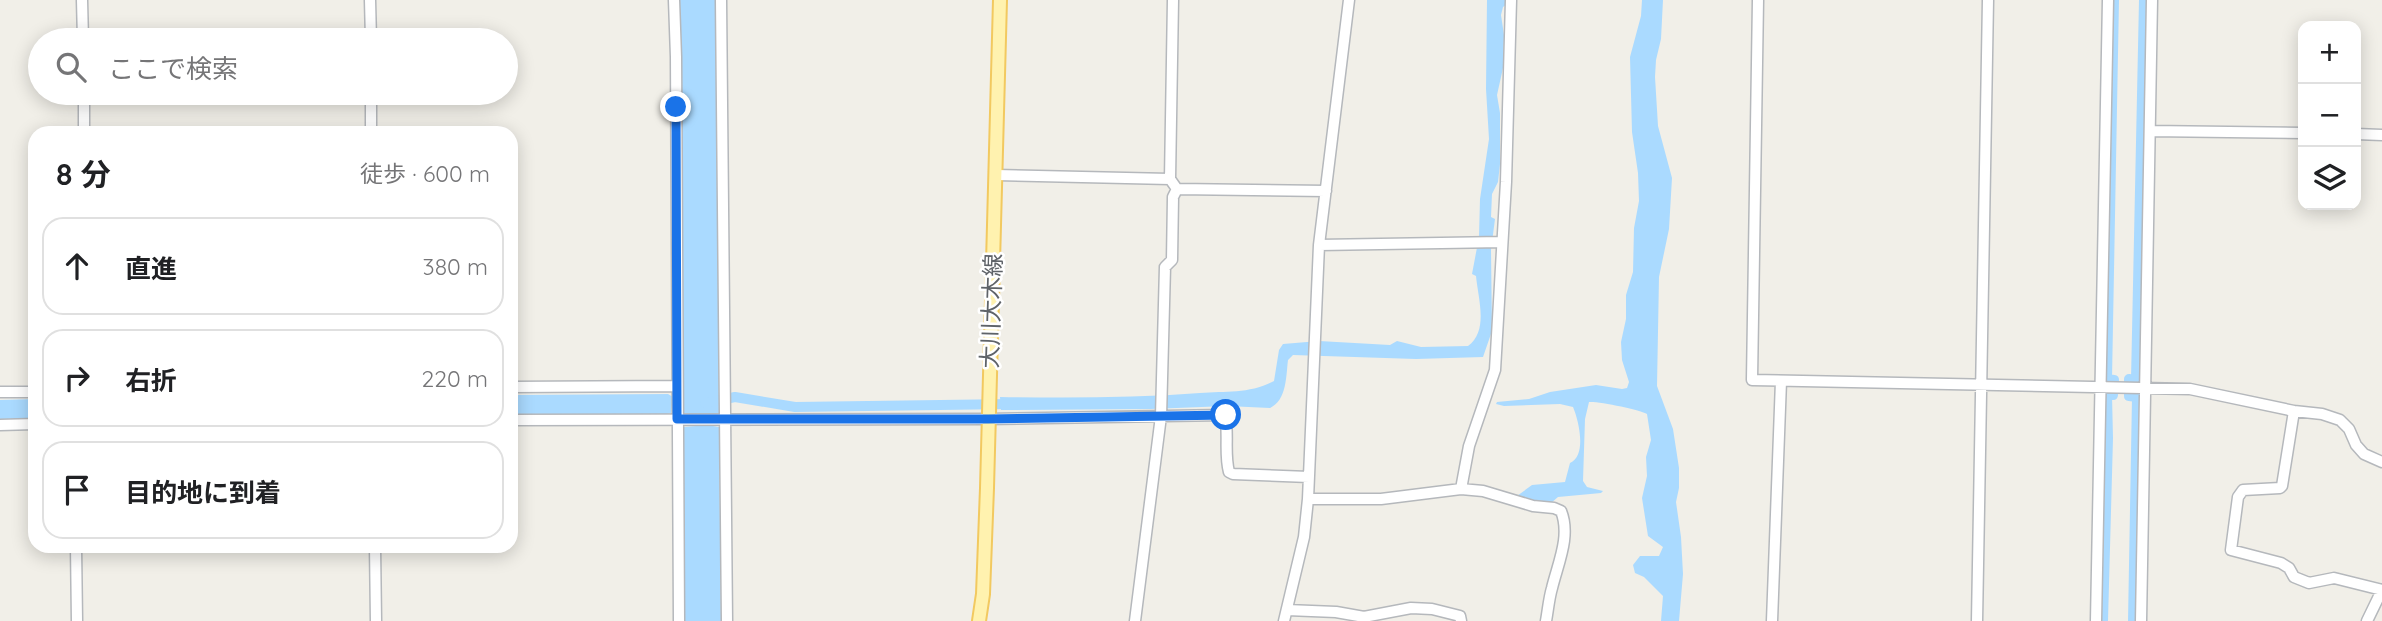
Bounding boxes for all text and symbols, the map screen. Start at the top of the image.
map controls [2298,21,2361,210]
button: + [2298,21,2361,84]
search box [28,28,518,105]
icon: search [52,48,90,86]
text: ここで検索 [108,52,238,85]
button: − [2298,84,2361,147]
route end [660,91,691,122]
button: layers [2298,147,2361,210]
text: 8 分 [56,155,111,193]
text: 徒歩 · 600 m [360,159,490,188]
icon: ahead [58,247,96,285]
text: 直進 [125,252,177,285]
text: 380 m [423,252,488,281]
street label: 大川大木線 [975,253,1007,369]
icon: right [58,359,96,397]
text: 右折 [125,364,177,397]
text: 220 m [422,364,488,393]
route start [1210,399,1241,430]
icon: arrive [58,471,96,509]
text: 目的地に到着 [125,476,281,509]

